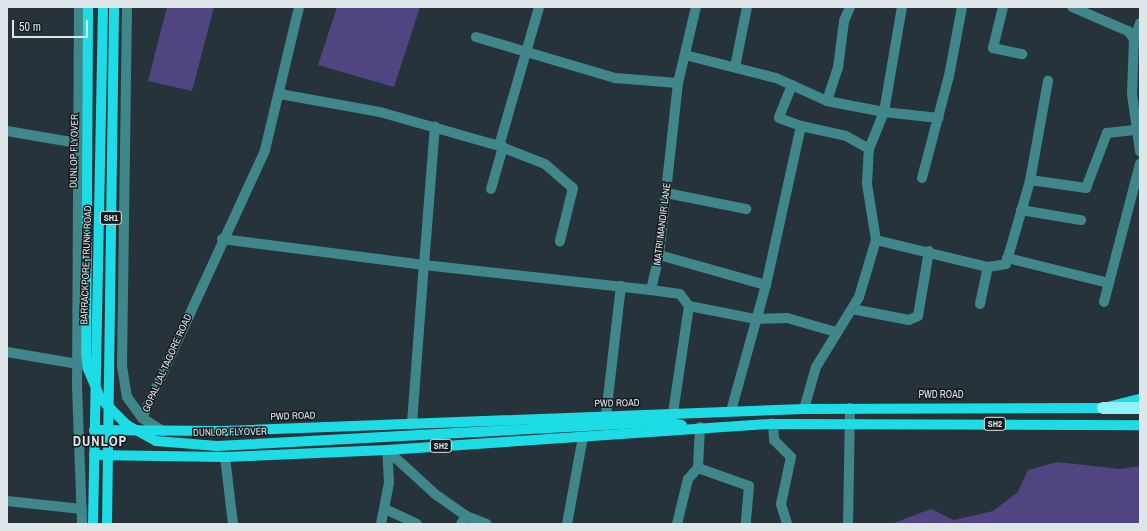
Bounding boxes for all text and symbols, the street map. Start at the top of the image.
scale bar [14,12,90,38]
text: 50 m [19,19,41,35]
street label: DUNLOP FLYOVER [67,114,81,188]
street label: MATRI MANDIR LANE [651,182,673,266]
street label: BARRACKPORE TRUNK ROAD [78,205,94,325]
road number: SH1 [99,211,123,225]
street label: GOPAL LAL TAGORE ROAD [140,312,194,414]
street label: PWD ROAD [918,389,964,401]
street label: PWD ROAD [594,397,640,409]
street label: PWD ROAD [270,409,316,423]
road number: SH2 [983,417,1007,431]
street label: DUNLOP FLYOVER [193,425,267,439]
district label: DUNLOP [73,433,127,449]
road number: SH2 [429,439,453,453]

